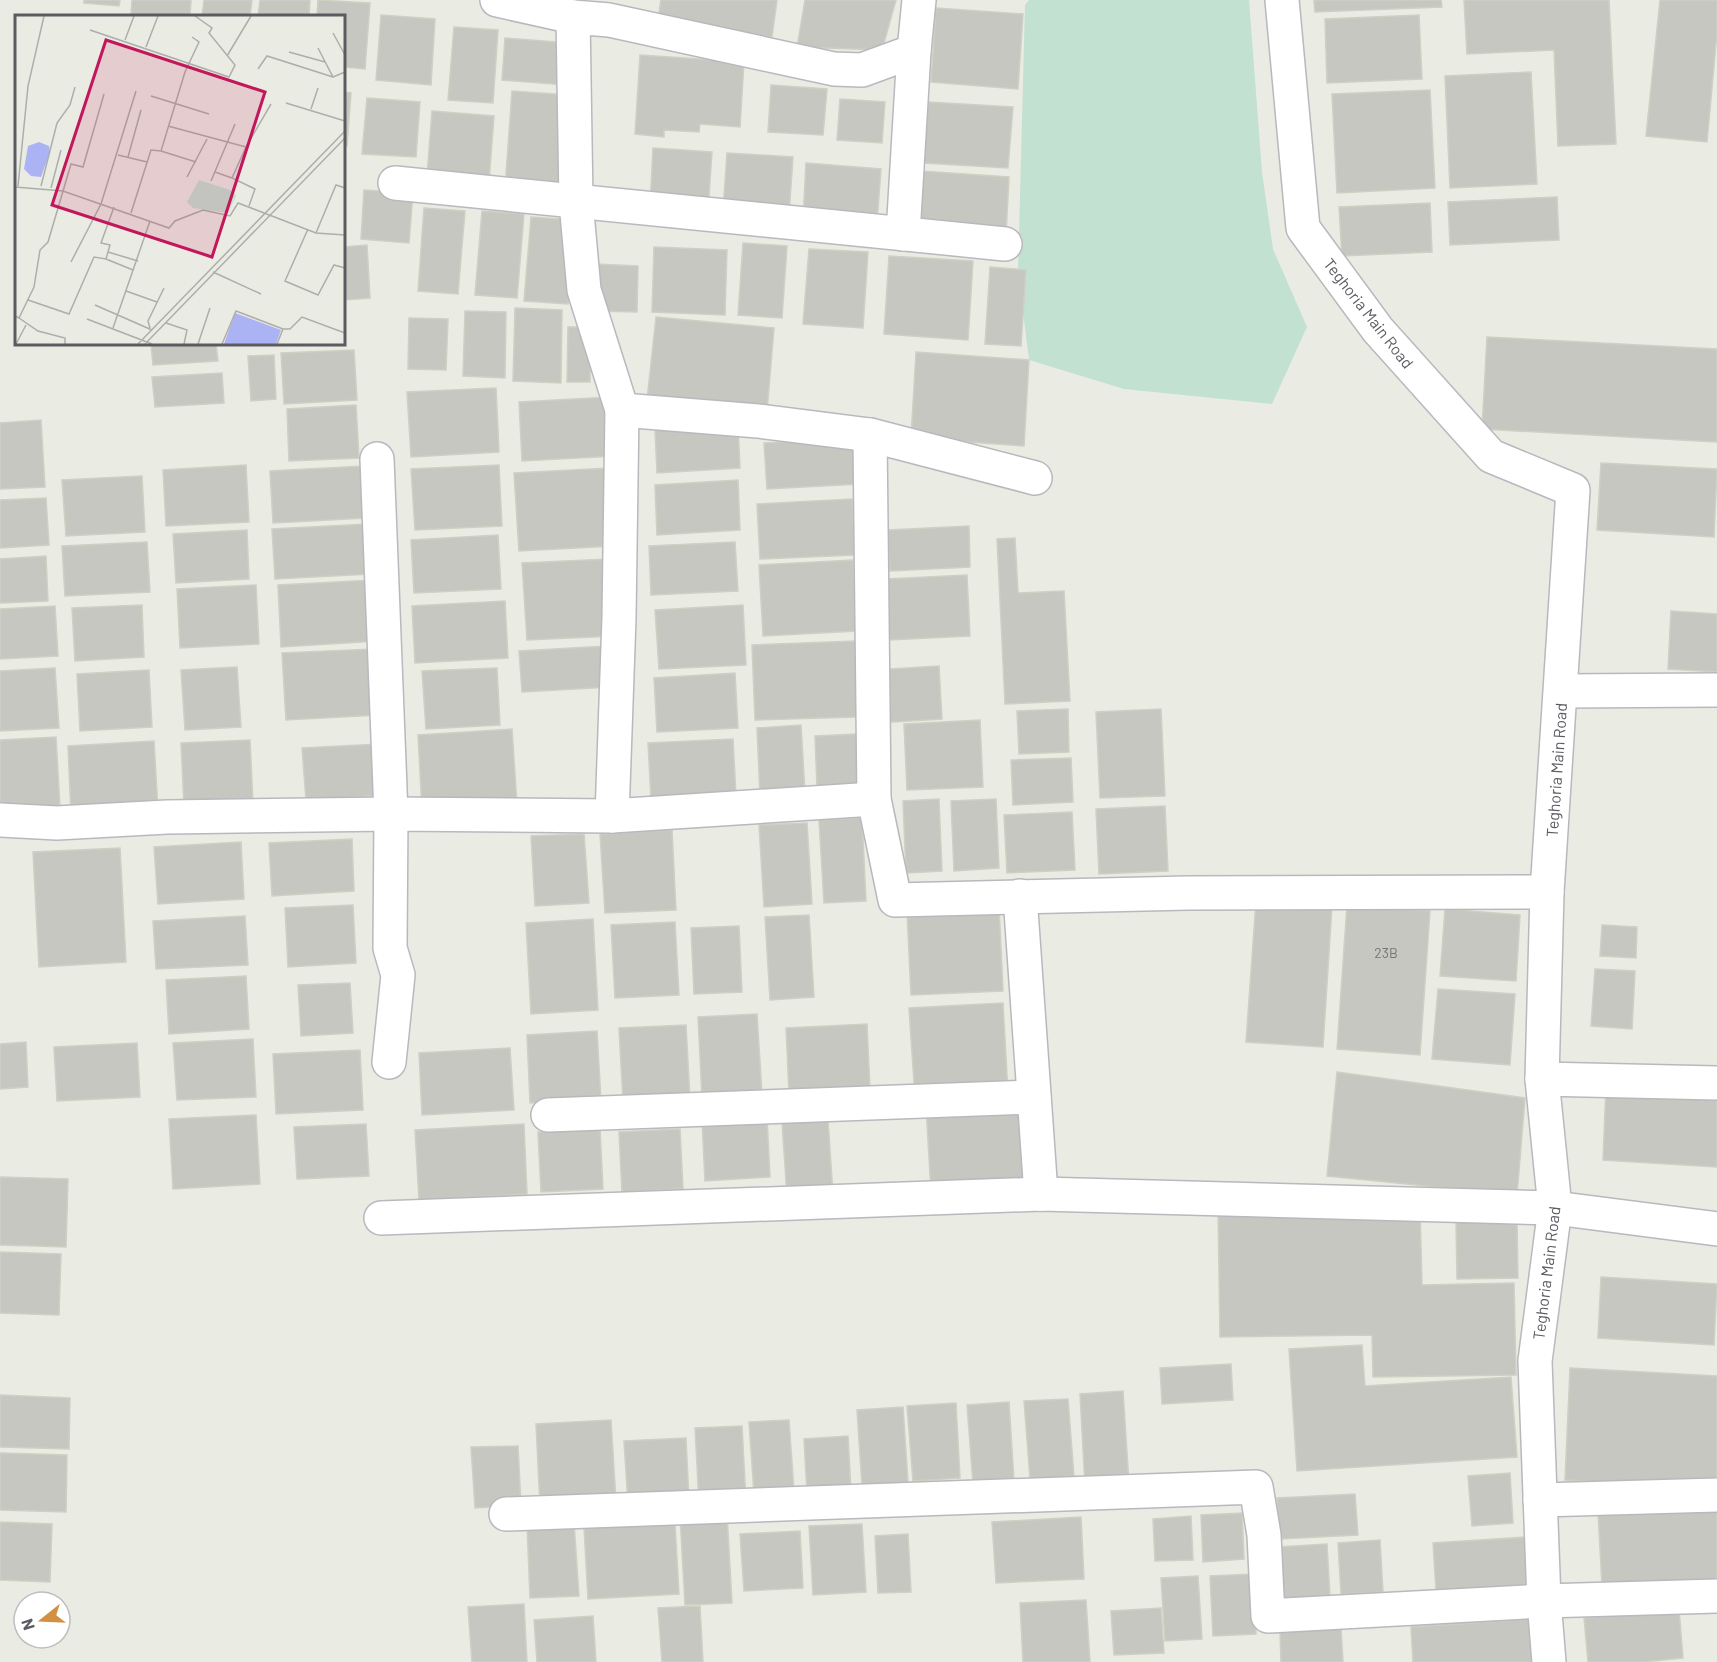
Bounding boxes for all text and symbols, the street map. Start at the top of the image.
inset map [15,15,345,345]
street label: Teghoria Main Road [1320,254,1418,372]
street label: Teghoria Main Road [1542,702,1570,838]
house number: 23B [1374,944,1398,961]
street label: Teghoria Main Road [1528,1205,1564,1341]
north arrow [12,1590,72,1650]
text: N [17,1617,38,1633]

